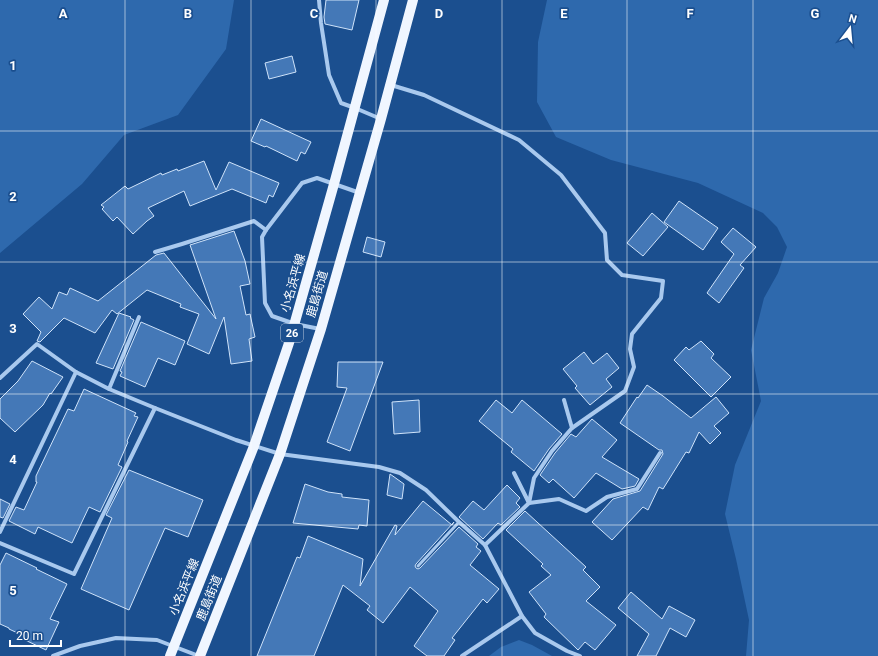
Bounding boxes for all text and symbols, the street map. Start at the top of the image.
text: A [59,6,68,21]
text: B [184,6,192,21]
text: C [310,6,319,21]
text: D [435,6,443,21]
text: E [560,6,568,21]
text: F [686,6,694,21]
text: G [811,6,820,21]
north arrow [830,8,870,48]
text: N [847,12,858,26]
text: 1 [9,58,17,73]
text: 2 [9,189,17,204]
street label: 小名浜平線 [278,252,308,314]
street label: 鹿島街道 [304,269,330,319]
text: 3 [9,321,17,336]
road number: 26 [281,324,303,342]
text: 4 [9,452,17,467]
street label: 小名浜平線 [166,557,202,617]
street label: 鹿島街道 [194,573,224,623]
text: 5 [9,583,17,598]
scale bar [10,622,61,648]
text: 20 m [16,629,43,643]

